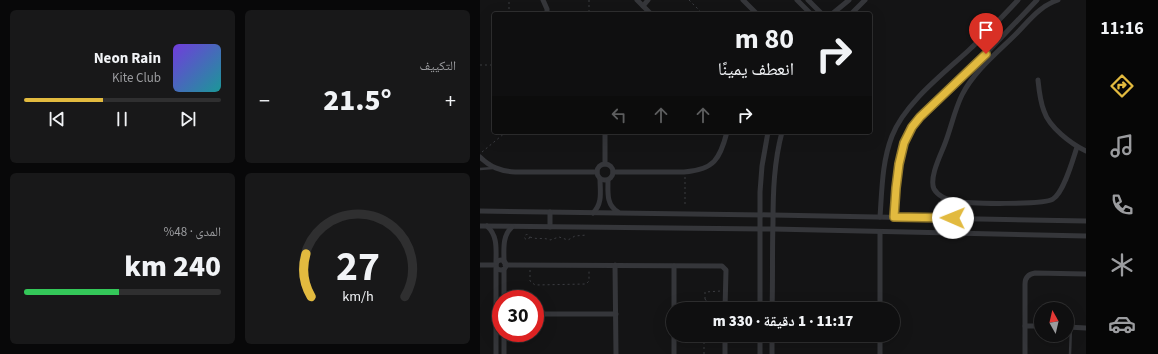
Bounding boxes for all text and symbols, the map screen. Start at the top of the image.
pin [969,13,1003,54]
text: 11:16 [1100,16,1144,41]
text: 80 m [735,19,794,59]
icon: arrive [975,19,997,41]
icon: right [808,28,860,80]
text: Neon Rain [94,48,161,69]
text: التكييف [420,57,456,75]
text: انعطف يمينًا [718,57,794,82]
text: Kite Club [112,69,161,87]
icon: directions [1108,72,1136,100]
text: 21.5° [323,79,392,122]
text: − [259,85,270,117]
text: + [445,85,456,117]
icon: left [608,104,630,126]
icon: ahead [650,104,672,126]
icon: ahead [692,104,714,126]
icon: right [734,104,756,126]
icon: previous [46,108,68,130]
icon: pause [111,108,133,130]
icon: next [177,108,199,130]
icon: music [1108,132,1136,160]
icon: phone [1108,191,1136,219]
position arrow [932,197,974,239]
text: المدى · 48% [163,223,221,241]
text: 27 [336,236,379,296]
text: 240 km [124,245,221,288]
icon: climate [1108,251,1136,279]
text: km/h [342,285,373,306]
speed limit sign: 30 [492,290,544,342]
north arrow [1034,302,1074,342]
map controls [1034,302,1074,342]
icon: car [1108,310,1136,338]
text: 11:17 · 1 دقيقة · 330 m [713,311,853,332]

